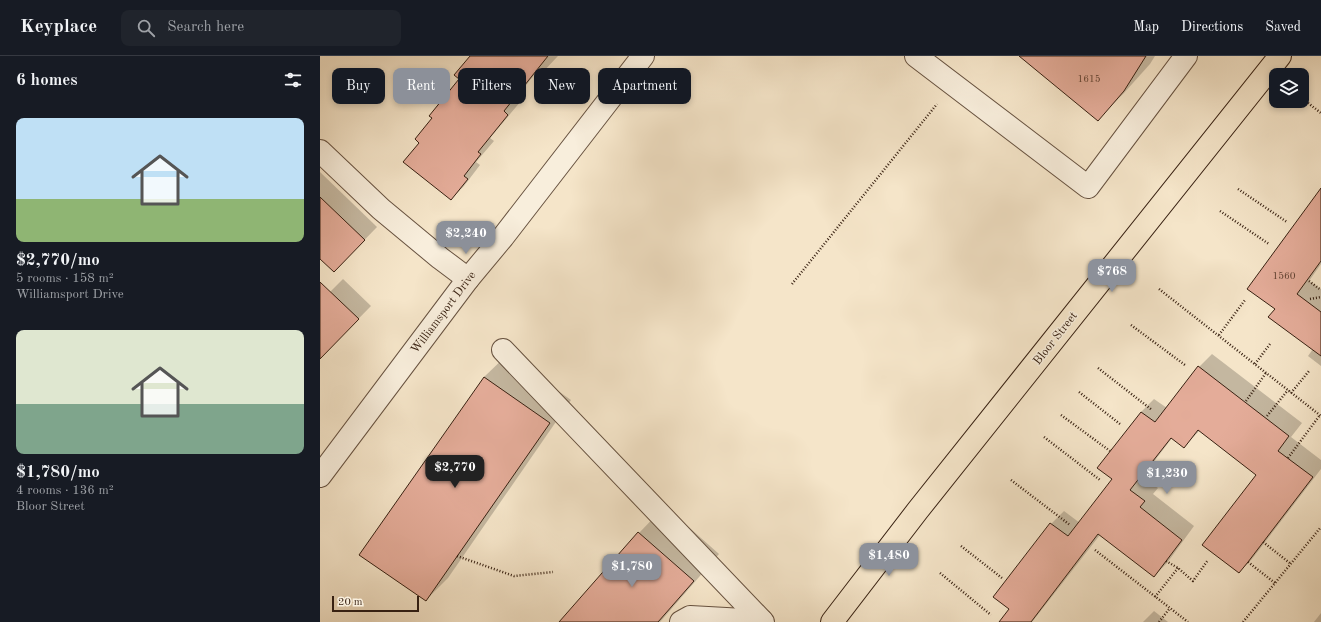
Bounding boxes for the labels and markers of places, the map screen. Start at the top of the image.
pin: $2,240 [433,221,499,255]
pin: $768 [1088,259,1136,293]
pin: $2,770 [422,455,488,489]
pin: $1,230 [1134,461,1200,495]
pin: $1,480 [856,543,922,577]
pin: $1,780 [599,554,665,588]

